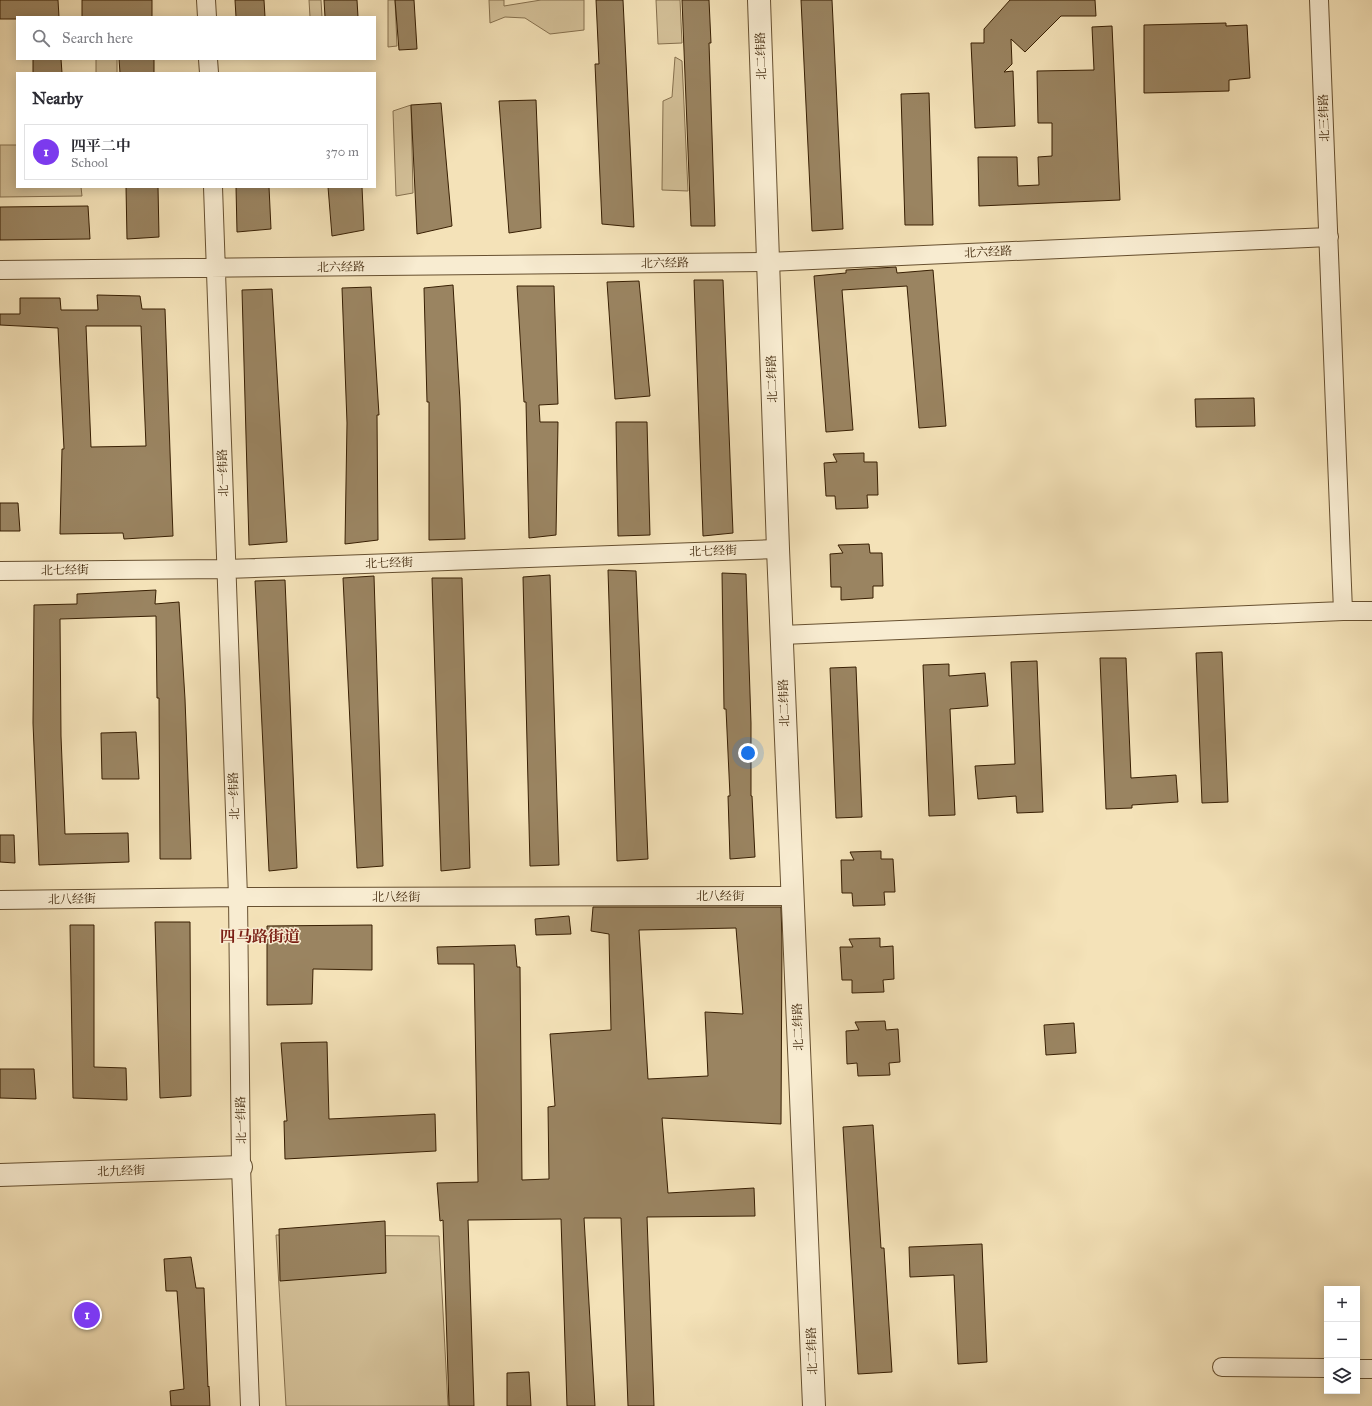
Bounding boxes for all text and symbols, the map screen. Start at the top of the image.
search box [16,16,376,60]
icon: search [30,27,52,49]
text: Search here [62,29,133,47]
street label: 北二纬路 [753,32,769,80]
text: Nearby [32,88,83,109]
street label: 北三纬路 [1316,94,1332,142]
text: 四平二中 [71,137,131,155]
text: 1 [43,144,49,160]
text: 370 m [326,144,359,160]
text: School [71,155,108,171]
street label: 北六经路 [964,244,1012,260]
street label: 北六经路 [641,256,689,270]
street label: 北六经路 [317,260,365,274]
street label: 北二纬路 [764,355,780,403]
street label: 北一纬路 [215,449,231,497]
street label: 北七经街 [689,543,738,559]
street label: 北七经街 [365,555,414,571]
street label: 北七经街 [41,563,90,577]
street label: 北二纬路 [776,679,792,727]
your location [738,743,758,763]
street label: 北一纬路 [226,772,242,820]
street label: 北八经街 [696,889,745,903]
street label: 北八经街 [372,890,421,904]
street label: 北八经街 [48,892,97,906]
district label: 四马路街道 [220,927,300,946]
street label: 北二纬路 [790,1003,806,1051]
street label: 北一纬路 [234,1096,248,1144]
street label: 北九经街 [97,1163,146,1179]
map controls [1324,1286,1360,1394]
button: + [1324,1286,1360,1322]
pin: 1 [74,1300,100,1330]
button: − [1324,1322,1360,1358]
street label: 北二纬路 [804,1327,820,1375]
button: layers [1324,1358,1360,1394]

